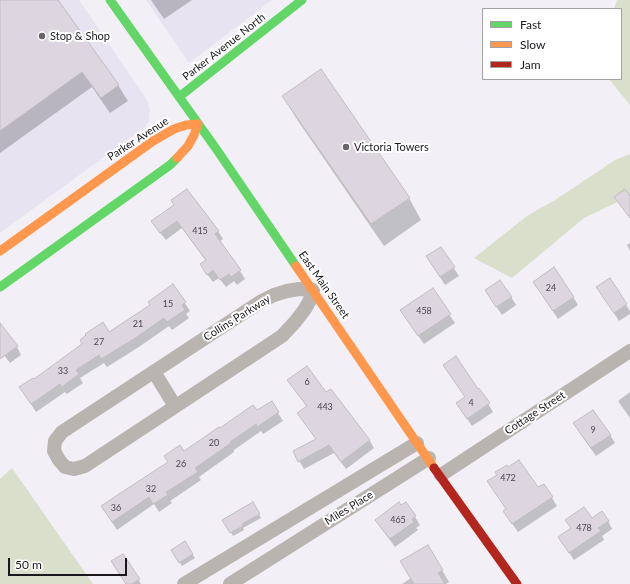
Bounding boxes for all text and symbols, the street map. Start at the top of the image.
legend [482,8,622,80]
street label: Parker Avenue North [180,11,268,83]
text: Fast [520,17,541,32]
place label: Stop & Shop [50,29,110,43]
marker: Stop & Shop [37,31,47,41]
text: Slow [520,37,545,52]
text: Jam [520,57,541,72]
street label: Parker Avenue [105,114,171,164]
place label: Victoria Towers [354,140,429,154]
marker: Victoria Towers [341,142,351,152]
house number: 415 [192,226,208,236]
street label: East Main Street [296,249,352,321]
house number: 24 [546,283,556,293]
street label: Collins Parkway [201,292,273,344]
house number: 15 [163,299,173,309]
house number: 458 [416,306,432,316]
house number: 21 [133,319,143,329]
house number: 27 [94,337,104,347]
house number: 33 [58,366,68,376]
house number: 6 [304,377,310,387]
street label: Cottage Street [502,389,568,437]
house number: 4 [468,398,474,408]
house number: 443 [317,402,333,412]
house number: 9 [590,425,596,435]
house number: 20 [209,438,219,448]
house number: 26 [176,459,186,469]
house number: 472 [500,473,516,483]
house number: 32 [146,484,156,494]
street label: Miles Place [322,488,376,528]
house number: 36 [111,503,121,513]
house number: 465 [390,515,406,525]
house number: 478 [576,523,592,533]
scale bar [10,550,129,576]
text: 50 m [15,557,42,572]

